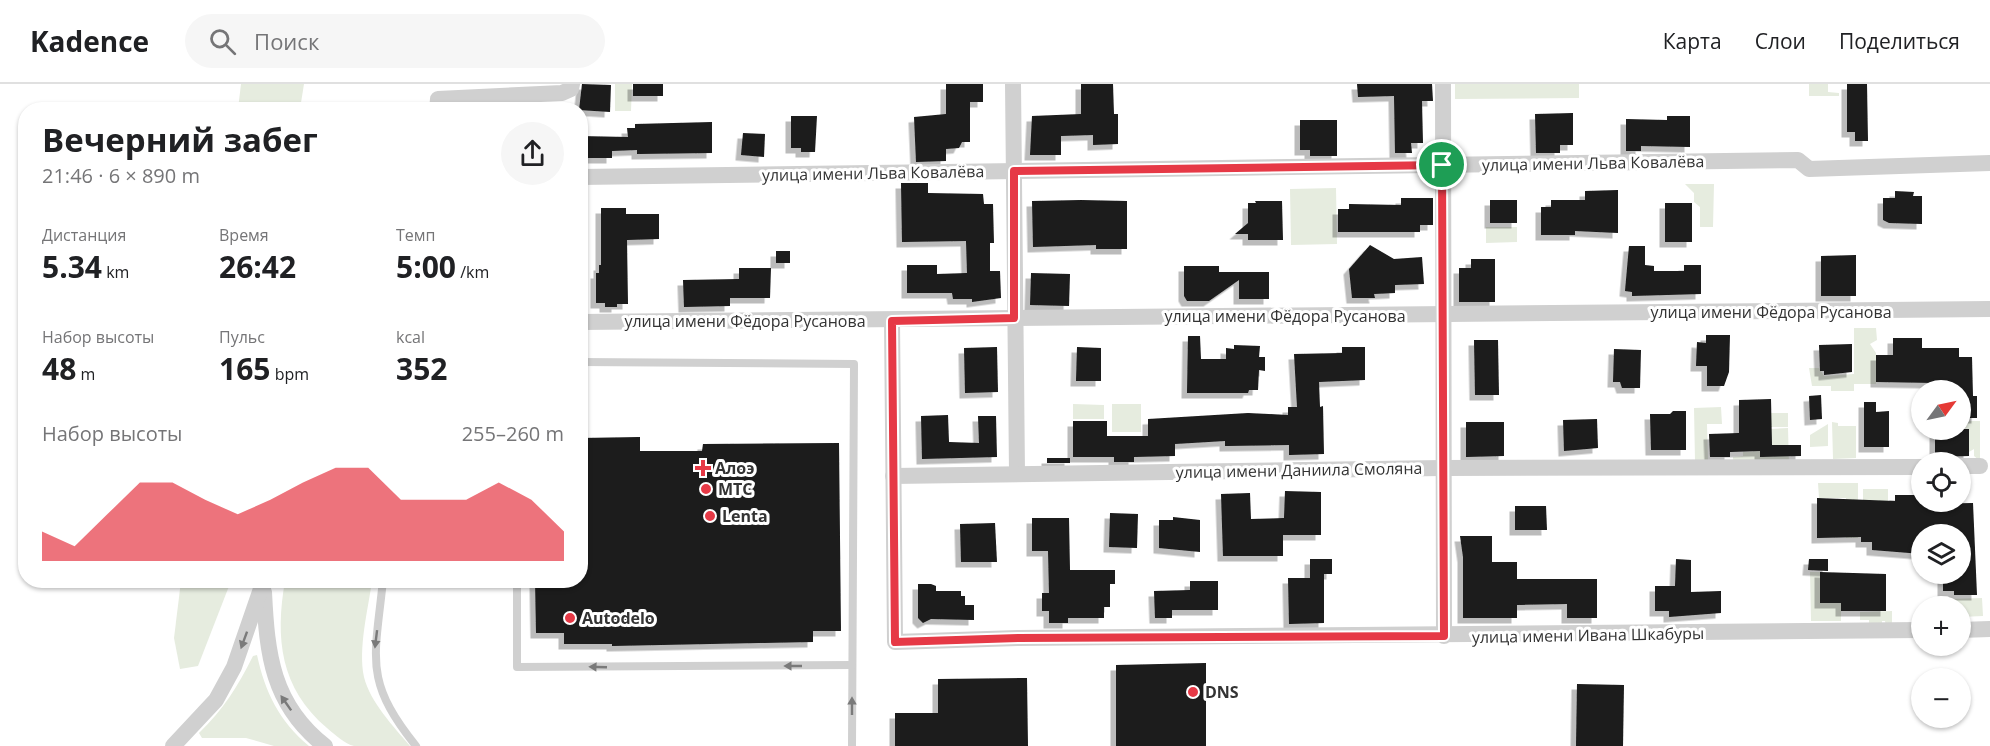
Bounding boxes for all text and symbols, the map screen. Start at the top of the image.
search box [185,14,605,68]
text: Kadence [30,22,149,60]
icon: search [206,25,239,58]
text: Поиск [254,26,319,56]
text: Карта [1663,27,1722,55]
text: Слои [1755,27,1806,55]
text: Поделиться [1839,27,1960,55]
text: Вечерний забег [42,117,318,162]
button: share [501,122,564,185]
pin [1416,139,1467,190]
icon: arrive [1425,148,1458,181]
street label: улица имени Льва Ковалёва [1482,150,1704,176]
street label: улица имени Льва Ковалёва [762,160,984,186]
text: 21:46 · 6 × 890 m [42,162,200,189]
text: Дистанция [42,224,126,246]
text: Время [219,224,269,246]
text: Темп [396,224,435,246]
text: 5.34 [42,246,102,287]
text: 26:42 [219,246,296,287]
text: 5:00 [396,246,456,287]
text: km [102,261,129,283]
text: /km [456,261,489,283]
street label: улица имени Фёдора Русанова [1650,301,1892,323]
street label: улица имени Фёдора Русанова [1164,305,1406,327]
street label: улица имени Фёдора Русанова [624,310,866,332]
text: Набор высоты [42,326,154,348]
text: Пульс [219,326,265,348]
text: kcal [396,326,425,348]
text: 48 [42,348,76,389]
text: 165 [219,348,270,389]
text: 352 [396,348,447,389]
text: m [76,363,95,385]
text: bpm [270,363,309,385]
north arrow [1911,380,1971,440]
map controls [1911,380,1971,728]
text: Набор высоты [42,420,182,447]
text: 255–260 m [462,420,564,447]
button: locate [1911,452,1971,512]
place label: Алоэ [715,457,754,479]
street label: улица имени Даниила Смоляна [1175,457,1423,483]
marker: Алоэ [696,461,710,475]
place label: МТС [718,478,753,500]
marker: МТС [699,482,713,496]
place label: Lenta [722,505,768,527]
marker: Lenta [703,509,717,523]
button: layers [1911,524,1971,584]
button: + [1911,596,1971,656]
place label: Autodelo [582,607,655,629]
marker: Autodelo [563,611,577,625]
street label: улица имени Ивана Шкабуры [1472,622,1704,648]
one-way arrow [371,629,381,648]
one-way arrow [238,631,248,649]
one-way arrow [784,661,803,671]
one-way arrow [589,662,608,671]
button: − [1911,668,1971,728]
place label: DNS [1205,681,1239,703]
marker: DNS [1186,685,1200,699]
one-way arrow [280,695,292,711]
one-way arrow [847,696,857,715]

